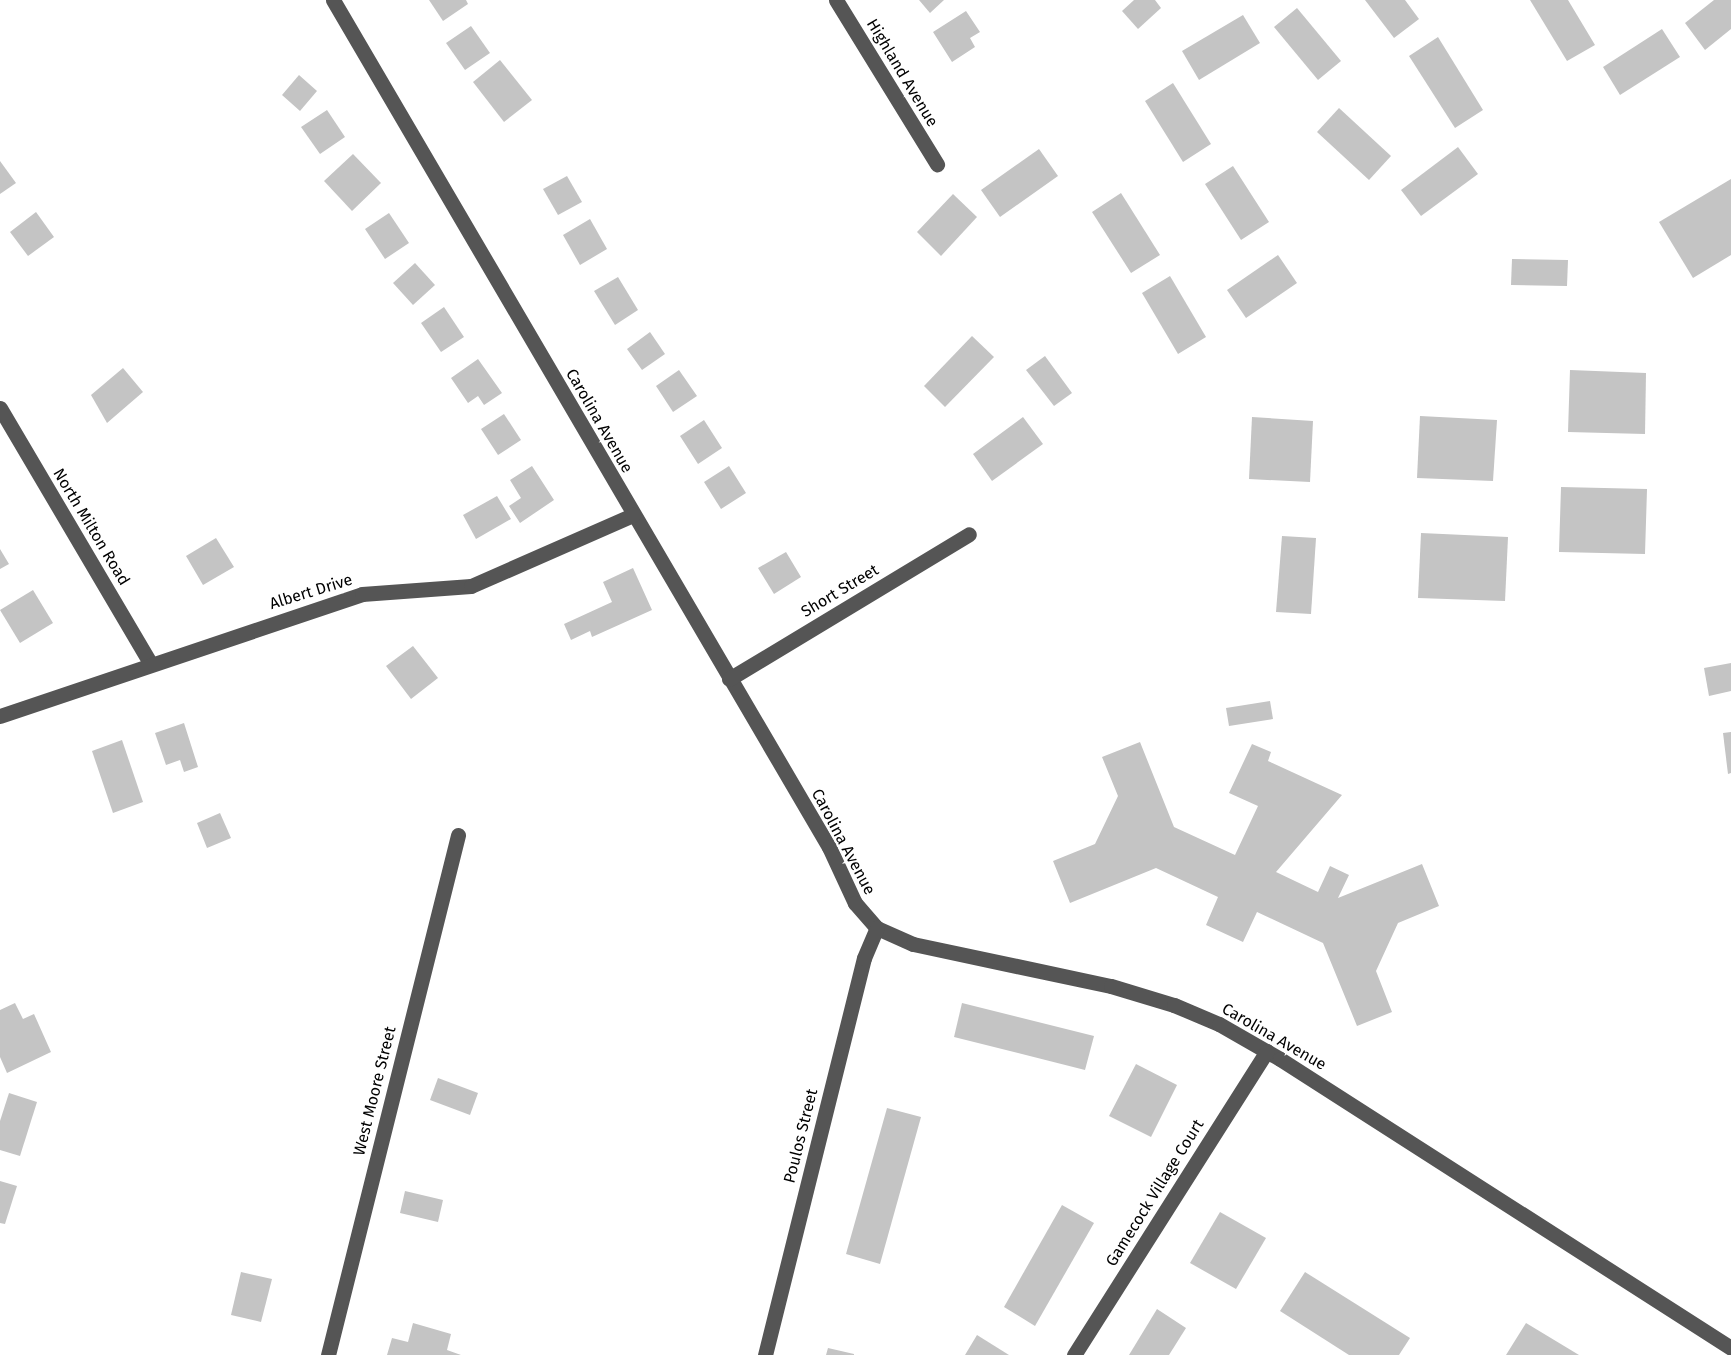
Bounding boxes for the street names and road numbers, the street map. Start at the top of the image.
street label: Highland Avenue [862,15,942,131]
street label: Carolina Avenue [561,365,637,477]
street label: North Milton Road [49,465,133,589]
street label: Short Street [798,560,882,622]
street label: Albert Drive [267,570,355,614]
street label: Carolina Avenue [807,786,879,898]
street label: Carolina Avenue [1218,999,1330,1075]
street label: West Moore Street [350,1024,400,1158]
street label: Poulos Street [780,1087,822,1185]
street label: Gamecock Village Court [1102,1116,1208,1270]

